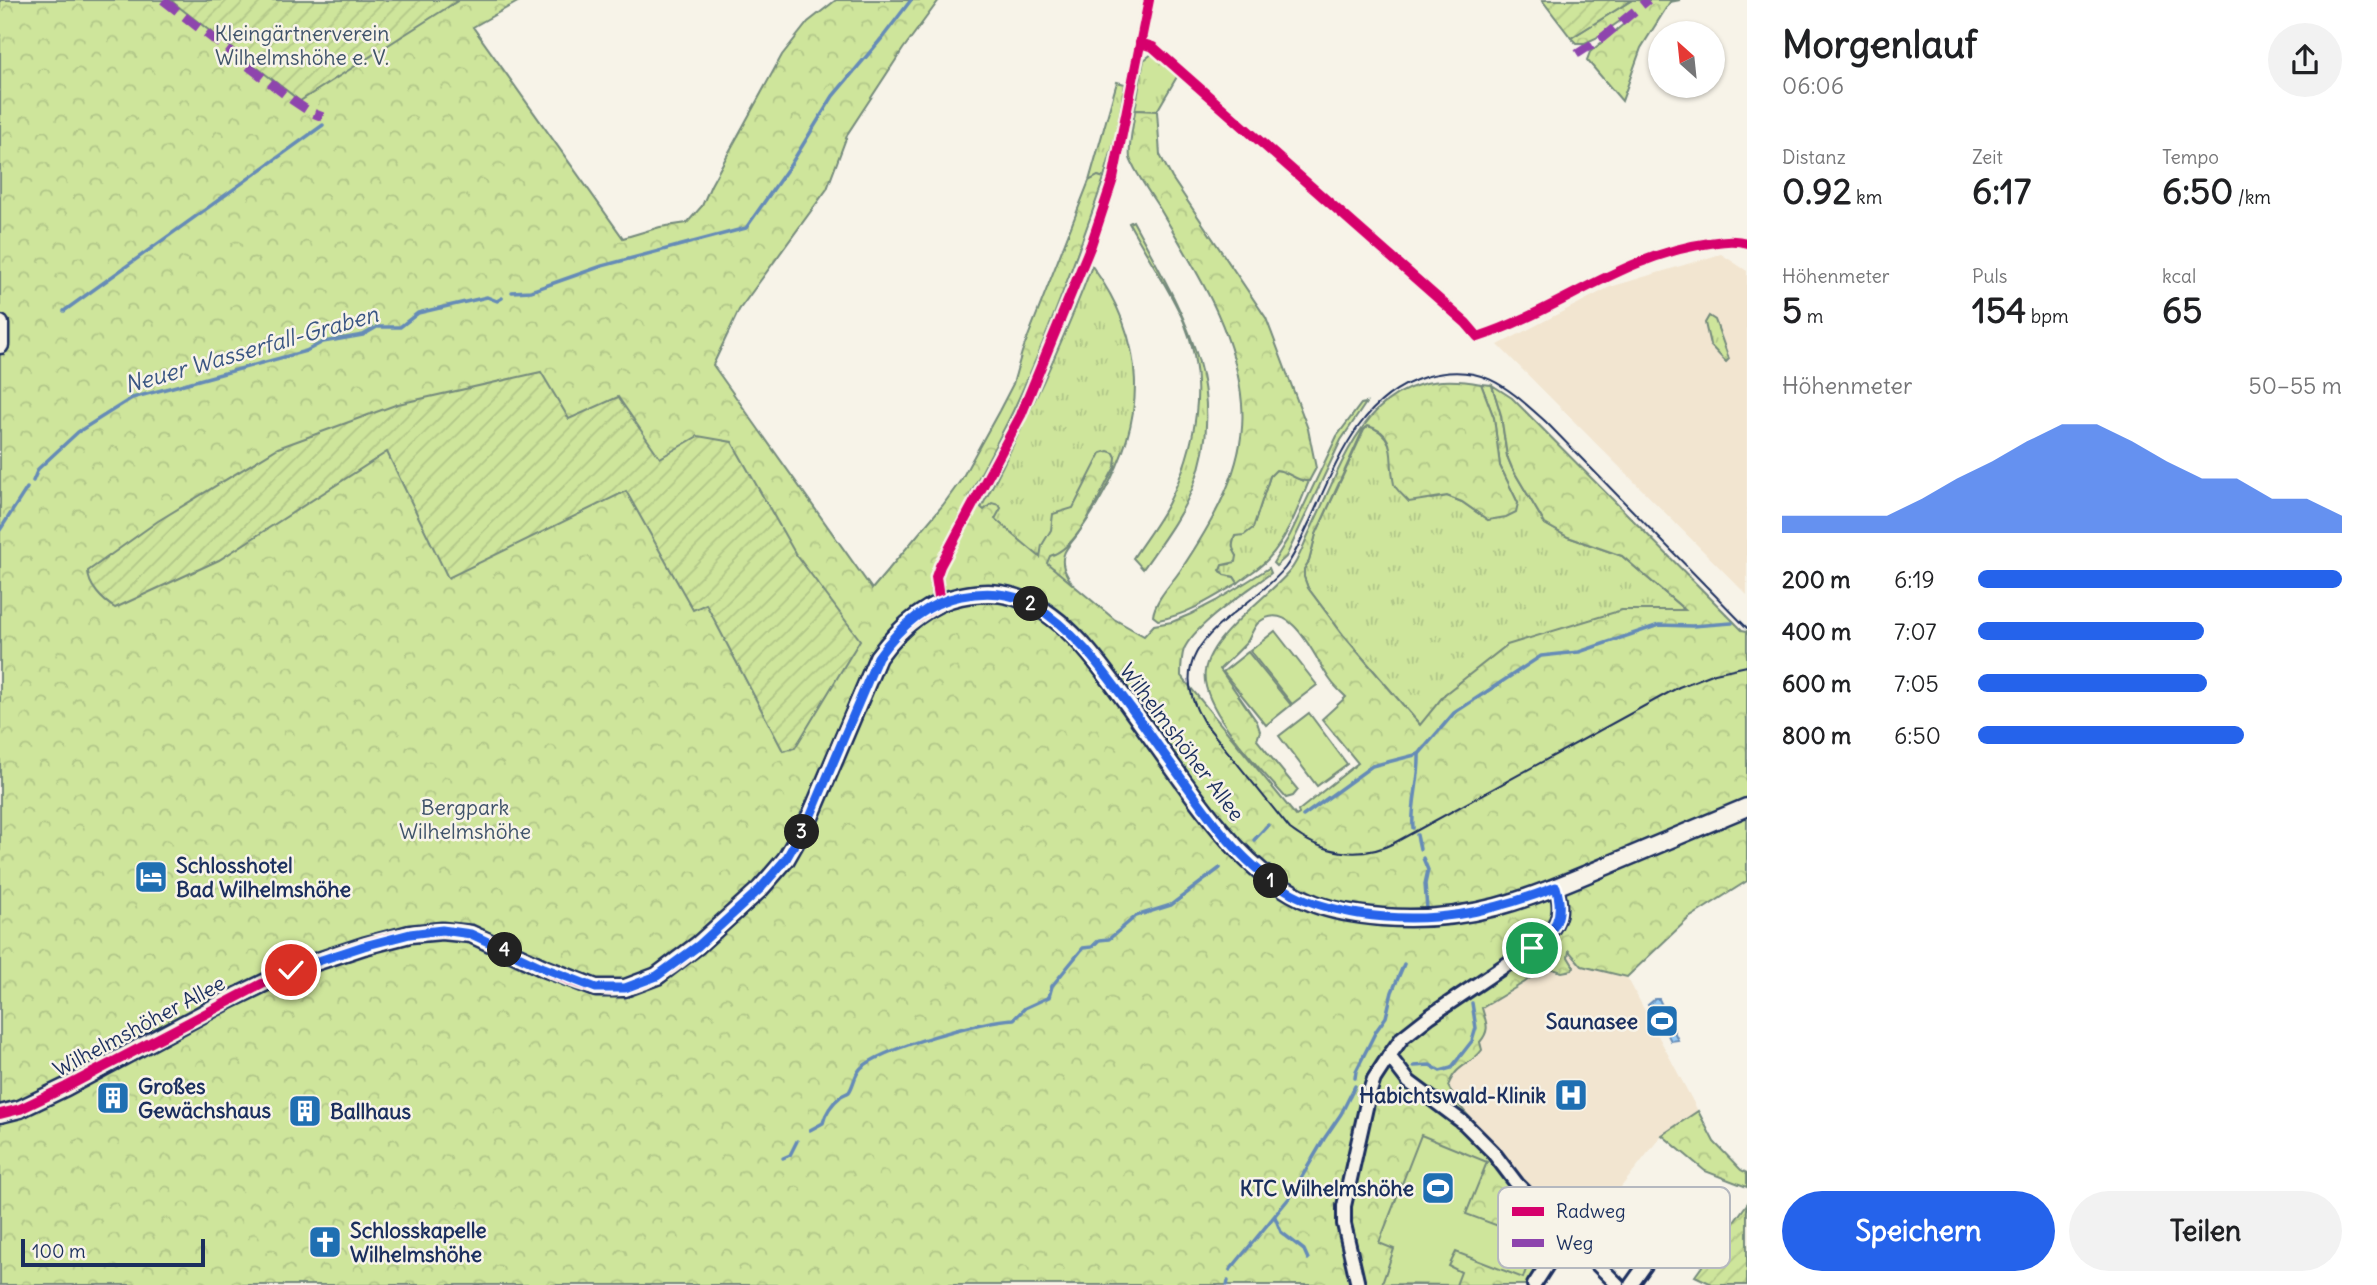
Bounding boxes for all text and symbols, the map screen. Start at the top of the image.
park label: Kleingärtnerverein Wilhelmshöhe e. V. [215,20,389,71]
north arrow [1648,21,1726,98]
map controls [1648,21,1725,98]
text: Morgenlauf [1782,21,1977,68]
button: share [2268,23,2342,97]
text: 06:06 [1782,71,1844,100]
text: Distanz [1782,145,1846,169]
text: Zeit [1972,145,2003,169]
text: Tempo [2162,145,2219,169]
text: 0.92 [1782,169,1852,213]
text: 6:17 [1972,169,2031,213]
text: 6:50 [2162,169,2233,213]
text: km [1852,185,1882,209]
text: /km [2233,185,2271,209]
text: Höhenmeter [1782,264,1890,288]
text: Puls [1972,264,2007,288]
text: kcal [2162,264,2196,288]
text: 5 [1782,288,1802,332]
text: 154 [1972,288,2026,332]
text: 65 [2162,288,2202,332]
water label: Neuer Wasserfall-Graben [121,299,382,399]
text: m [1802,304,1823,328]
text: bpm [2026,304,2069,328]
text: Höhenmeter [1782,371,1912,400]
text: 50–55 m [2248,371,2342,400]
text: 200 m [1782,565,1851,594]
text: 6:19 [1894,565,1935,594]
pin: 2 [1014,586,1048,622]
text: 2 [1025,591,1036,615]
text: 400 m [1782,617,1851,646]
text: 7:07 [1894,617,1937,646]
street label: Wilhelmshöher Allee [1114,658,1250,826]
text: 600 m [1782,669,1851,698]
text: 7:05 [1894,669,1939,698]
text: 800 m [1782,721,1851,750]
text: 6:50 [1894,721,1941,750]
park label: Bergpark Wilhelmshöhe [399,794,531,845]
pin: 3 [784,814,820,850]
text: 3 [796,819,807,843]
place label: Schlosshotel Bad Wilhelmshöhe [176,852,351,903]
hotel icon: Schlosshotel Bad Wilhelmshöhe [132,858,170,896]
pin: 1 [1254,864,1288,898]
text: 1 [1267,868,1274,892]
pin [1502,918,1562,978]
icon: arrive [1513,929,1551,967]
pin: 4 [488,932,522,968]
text: 4 [499,937,510,961]
pin [261,940,321,1000]
icon: check [272,951,310,989]
street label: Wilhelmshöher Allee [48,969,230,1083]
sports icon: Saunasee [1643,1002,1681,1040]
place label: Saunasee [1546,1008,1638,1035]
place label: Großes Gewächshaus [138,1073,272,1124]
hospital icon: Habichtswald-Klinik [1552,1076,1590,1114]
building icon: Großes Gewächshaus [94,1079,132,1117]
place label: Habichtswald-Klinik [1359,1082,1546,1109]
building icon: Ballhaus [286,1092,324,1130]
place label: Ballhaus [330,1098,411,1125]
sports icon: KTC Wilhelmshöhe [1419,1169,1457,1207]
place label: KTC Wilhelmshöhe [1240,1175,1414,1202]
legend [1498,1187,1730,1268]
button: Speichern [1782,1191,2055,1271]
button: Teilen [2069,1191,2342,1271]
text: Radweg [1556,1199,1626,1223]
place label: Schlosskapelle Wilhelmshöhe [350,1217,487,1268]
church icon: Schlosskapelle Wilhelmshöhe [306,1223,344,1261]
text: Weg [1556,1231,1593,1255]
scale bar [21,1236,205,1268]
text: 100 m [32,1239,86,1263]

